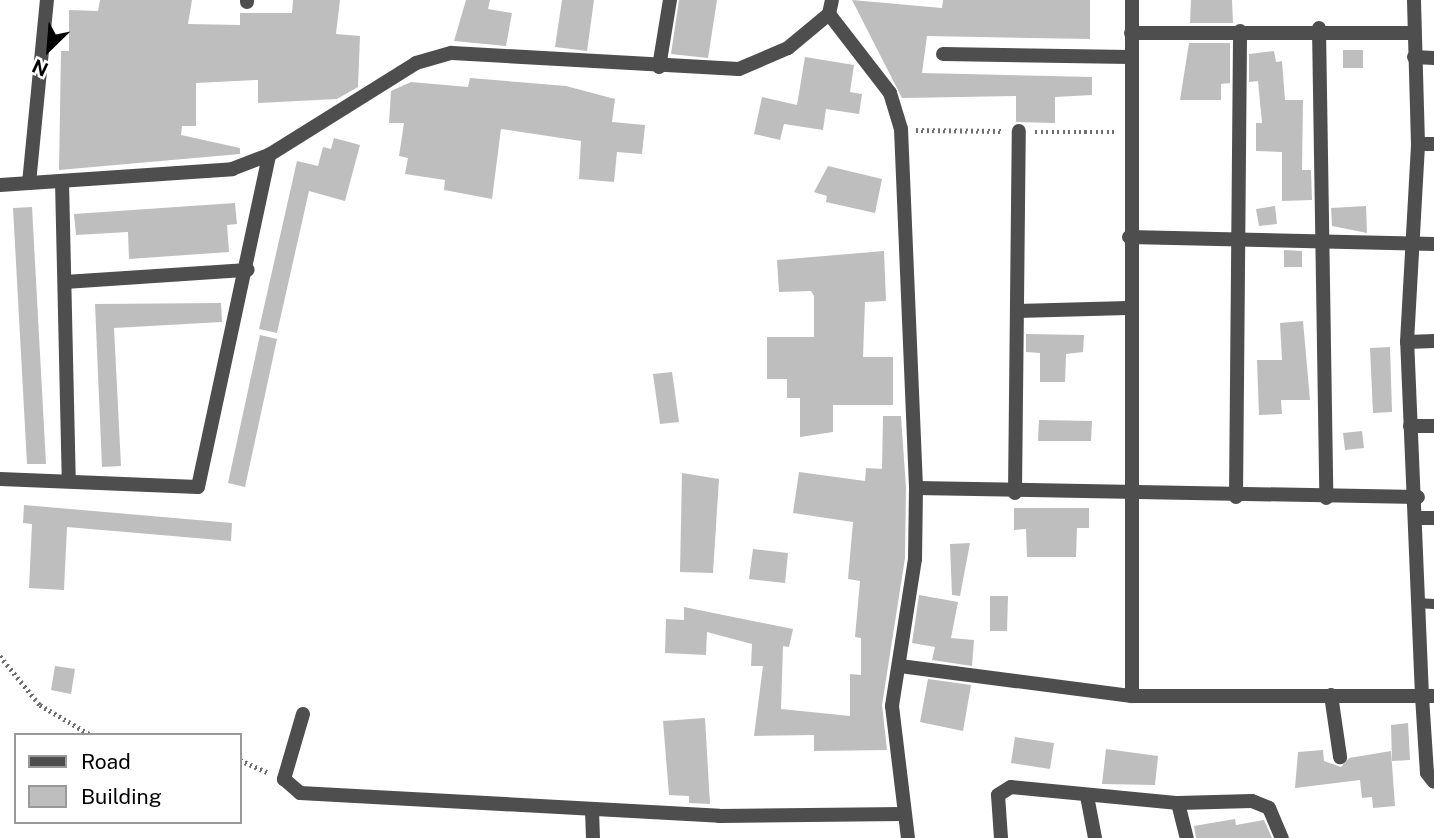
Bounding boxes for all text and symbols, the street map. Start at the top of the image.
north arrow [14,14,84,84]
text: N [29,55,52,81]
legend [14,733,242,824]
text: Road [81,749,131,774]
text: Building [81,784,162,809]

